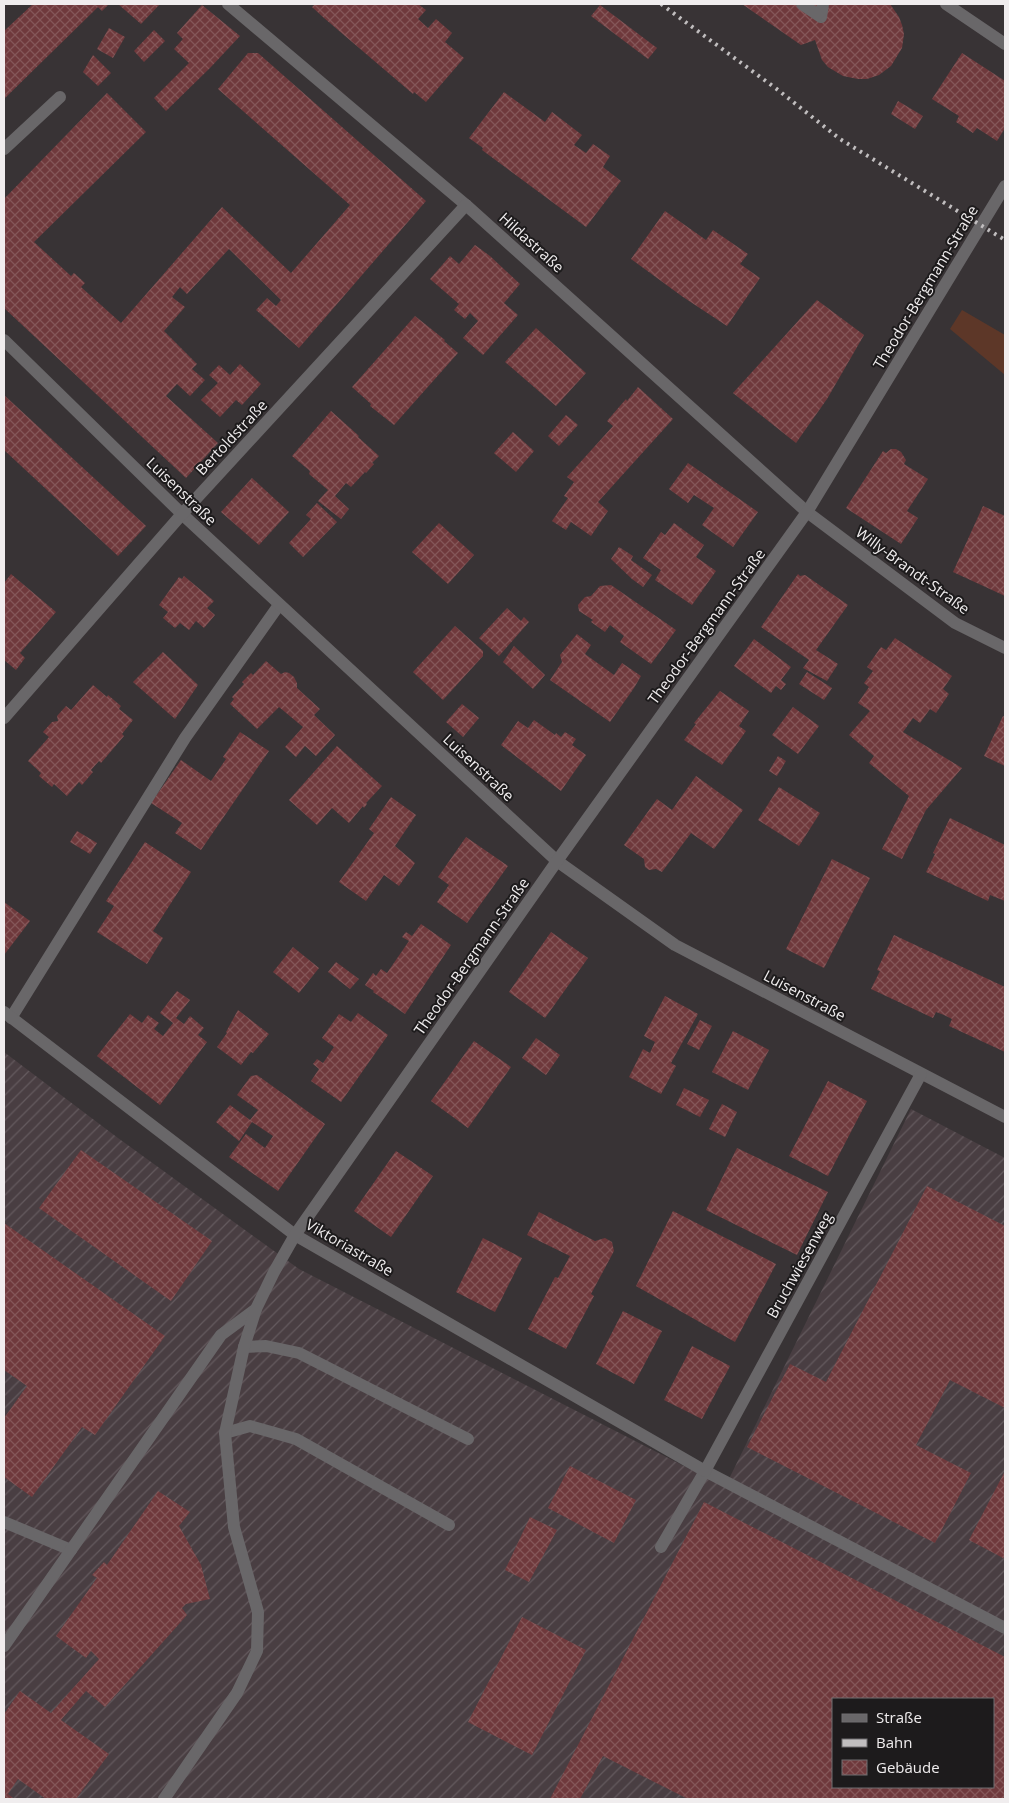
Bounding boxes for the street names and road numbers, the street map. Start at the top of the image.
street label: Theodor-Bergmann-Straße [868,201,982,373]
street label: Hildastraße [495,208,569,276]
street label: Bertoldstraße [191,395,271,479]
street label: Luisenstraße [143,452,221,530]
street label: Willy-Brandt-Straße [852,522,974,618]
street label: Theodor-Bergmann-Straße [643,544,769,708]
street label: Luisenstraße [439,729,519,805]
street label: Theodor-Bergmann-Straße [409,873,533,1039]
street label: Luisenstraße [760,965,850,1025]
street label: Bruchwiesenweg [762,1208,836,1322]
street label: Viktoriastraße [303,1214,397,1280]

